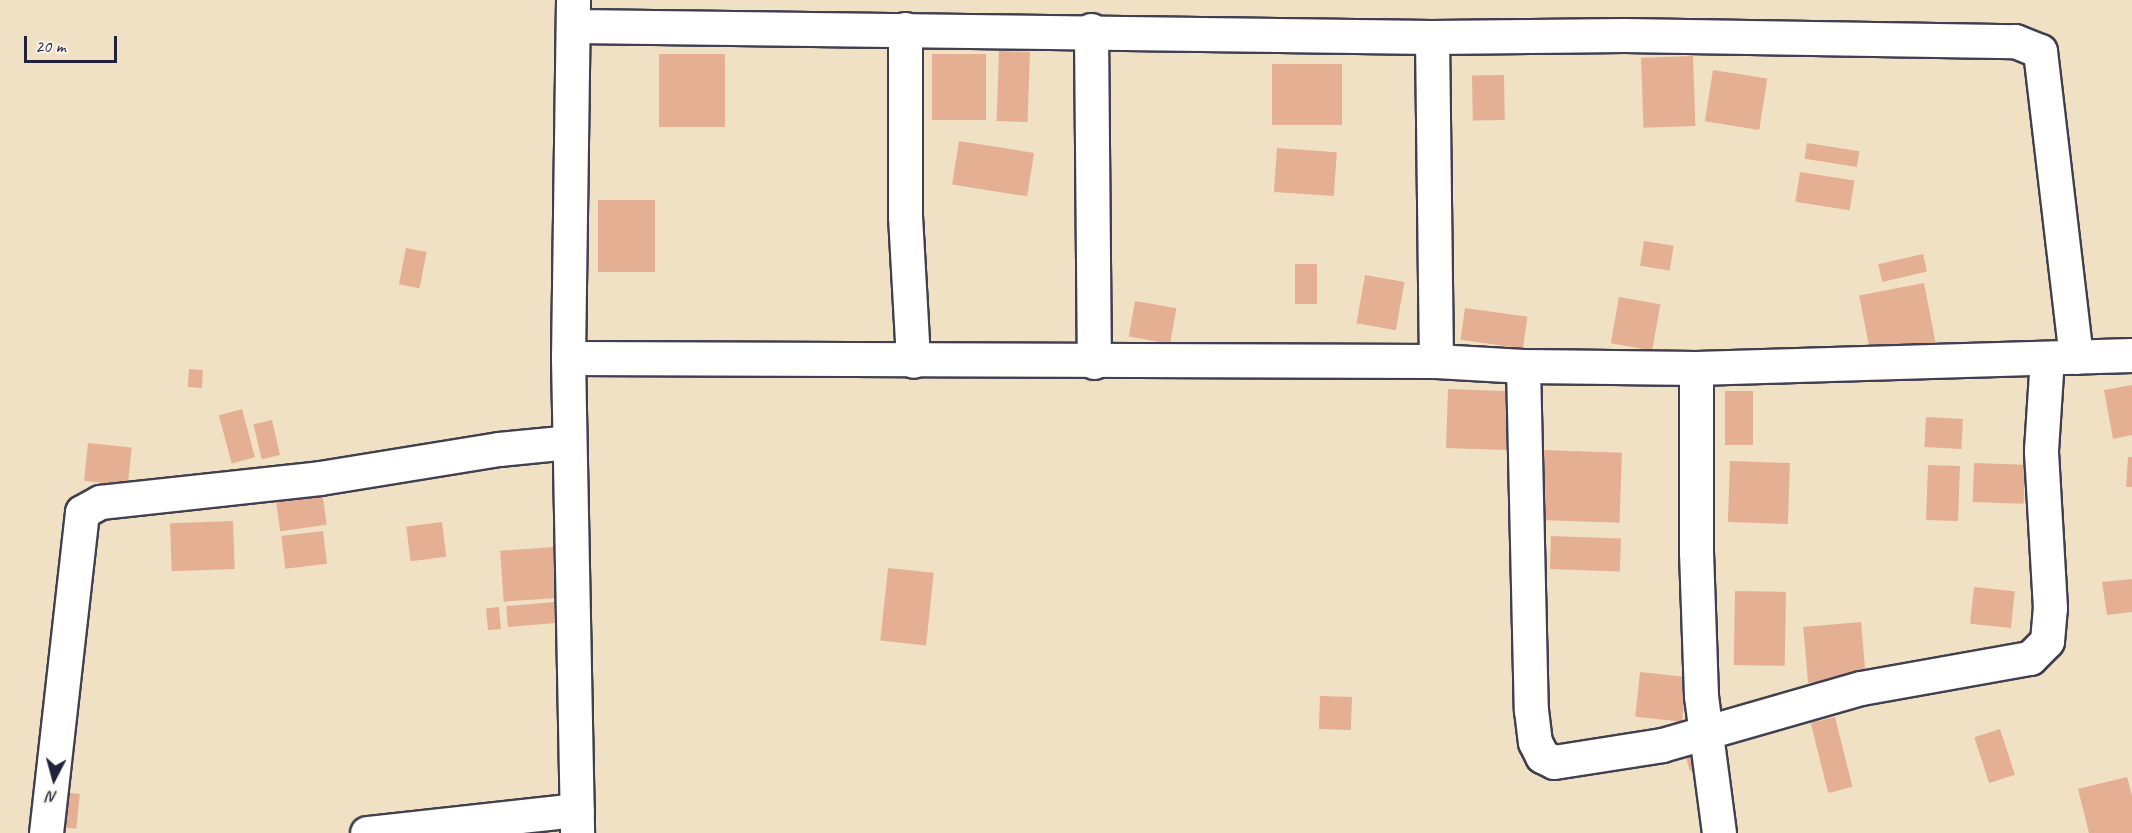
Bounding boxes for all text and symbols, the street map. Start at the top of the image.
scale bar [27,24,120,62]
text: 20 m [35,35,66,57]
north arrow [24,749,84,809]
text: N [46,786,58,807]

